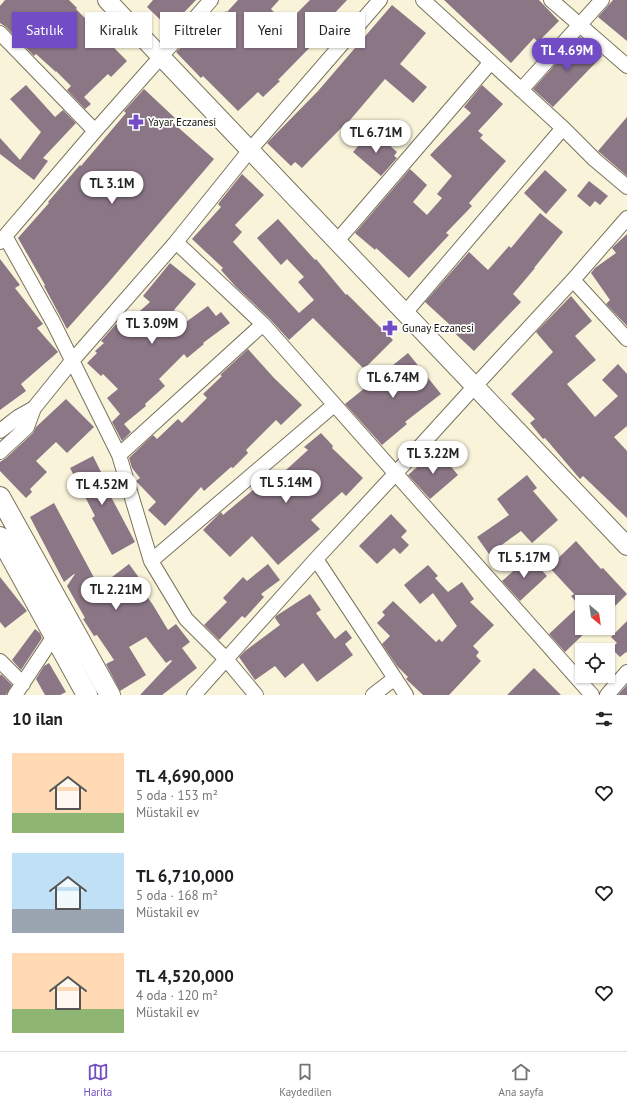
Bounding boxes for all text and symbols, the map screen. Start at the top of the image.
chip: Satılık [12,12,77,48]
chip: Kiralık [85,12,152,48]
chip: Filtreler [160,12,236,48]
chip: Yeni [244,12,297,48]
chip: Daire [305,12,365,48]
pin: TL 4.69M [526,38,608,72]
text: TL 4.69M [541,42,593,59]
pharmacy icon: Yayar Eczanesi [127,113,145,131]
place label: Yayar Eczanesi [148,115,216,129]
pin: TL 6.71M [335,120,417,154]
text: TL 6.71M [350,124,402,141]
pin: TL 3.1M [75,171,149,205]
text: TL 3.1M [89,175,135,192]
pin: TL 3.09M [111,311,193,345]
text: TL 3.09M [126,315,178,332]
pharmacy icon: Gunay Eczanesi [381,319,399,337]
place label: Gunay Eczanesi [402,321,474,335]
pin: TL 6.74M [352,365,434,399]
text: TL 6.74M [367,369,419,386]
pin: TL 3.22M [392,441,474,475]
text: TL 3.22M [407,445,459,462]
pin: TL 5.14M [245,470,327,504]
pin: TL 4.52M [61,472,143,506]
text: TL 5.14M [260,474,312,491]
text: TL 4.52M [76,476,128,493]
pin: TL 5.17M [483,545,565,579]
text: TL 5.17M [498,549,550,566]
pin: TL 2.21M [75,577,157,611]
text: TL 2.21M [90,581,142,598]
north arrow [575,595,615,635]
map controls [575,595,615,683]
button: locate [575,643,615,683]
text: 10 ilan [12,708,63,730]
icon: filters [593,708,615,730]
text: TL 4,690,000 [136,765,234,787]
icon: home [44,769,92,817]
icon: heart [593,782,615,804]
text: 5 oda · 153 m² [136,787,218,804]
text: Müstakil ev [136,804,199,821]
text: TL 6,710,000 [136,865,234,887]
icon: home [44,869,92,917]
icon: heart [593,882,615,904]
text: 5 oda · 168 m² [136,887,218,904]
text: Müstakil ev [136,904,199,921]
text: TL 4,520,000 [136,965,234,987]
icon: home [44,969,92,1017]
icon: heart [593,982,615,1004]
text: 4 oda · 120 m² [136,987,218,1004]
text: Müstakil ev [136,1004,199,1021]
tab: Harita [84,1061,112,1099]
tab: Kaydedilen [279,1061,331,1099]
tab: Ana sayfa [498,1061,543,1099]

